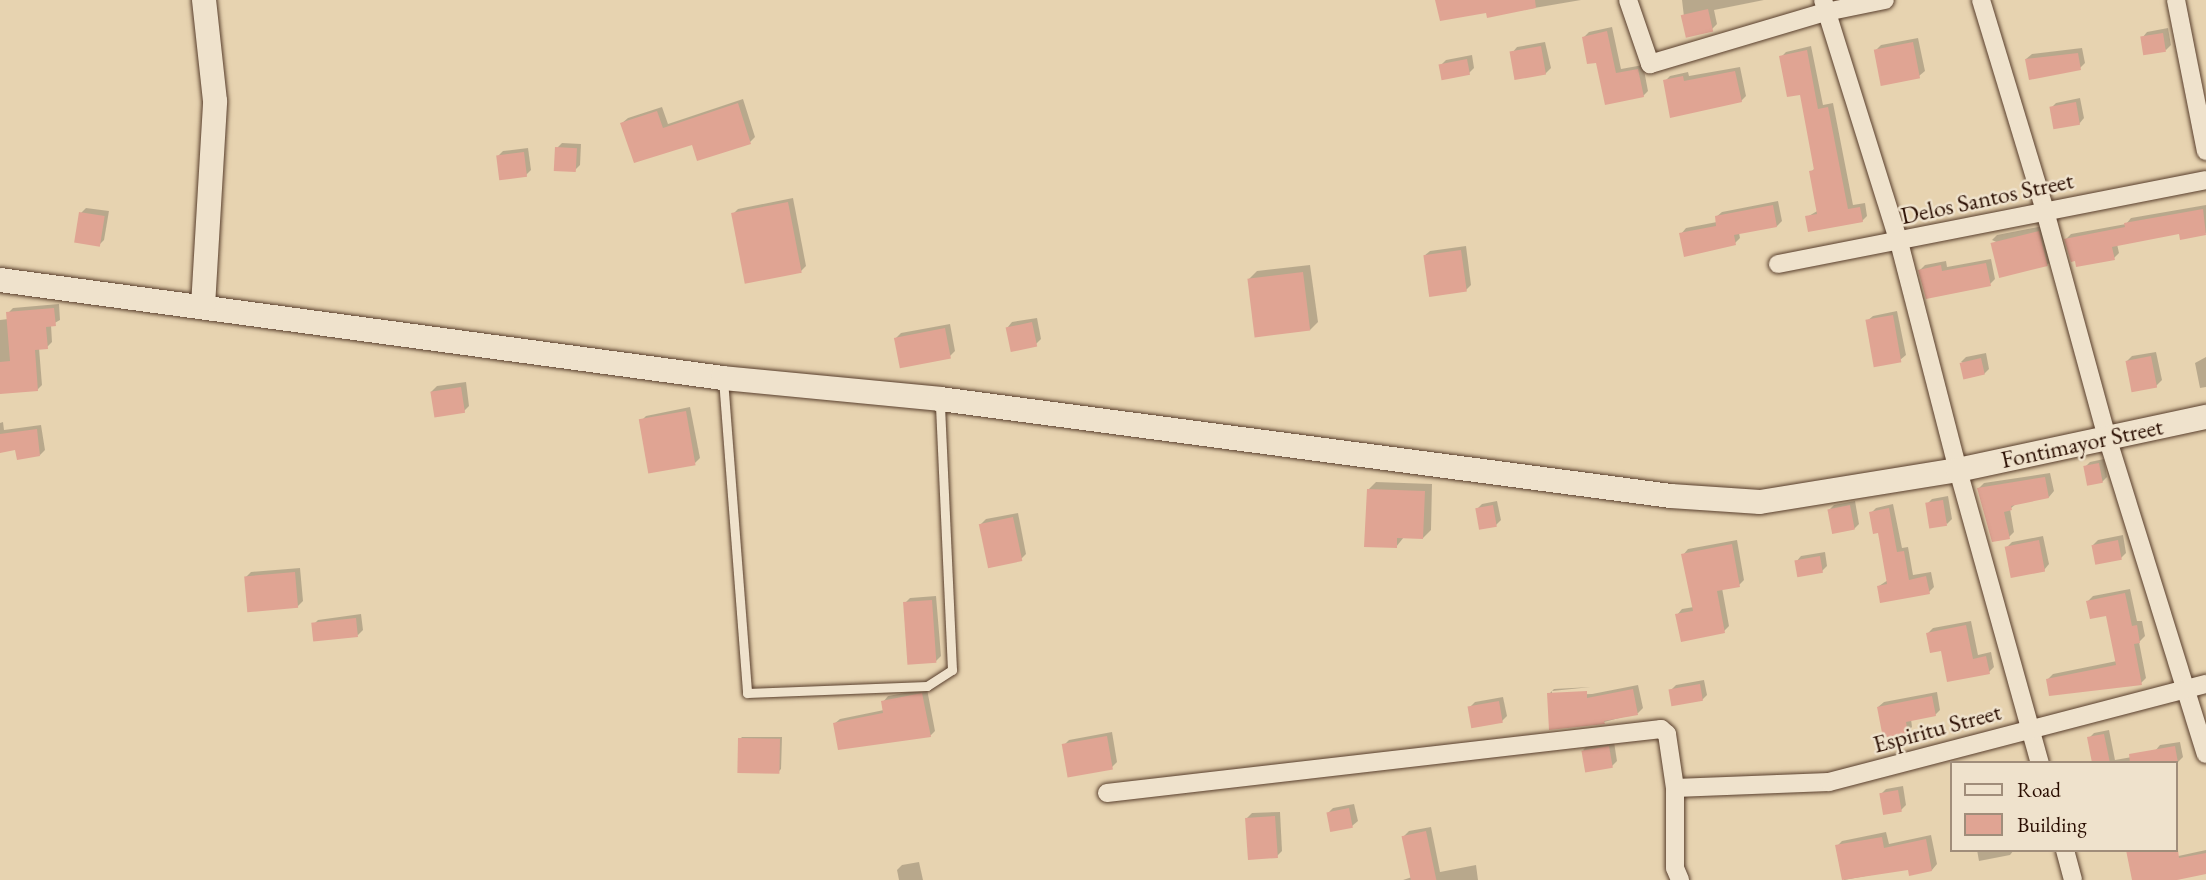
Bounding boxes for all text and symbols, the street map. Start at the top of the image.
street label: Delos Santos Street [1898,166,2076,230]
street label: Fontimayor Street [1998,412,2166,474]
street label: Espiritu Street [1870,697,2004,759]
legend [1951,761,2178,852]
text: Road [2017,776,2061,803]
text: Building [2017,811,2087,838]

